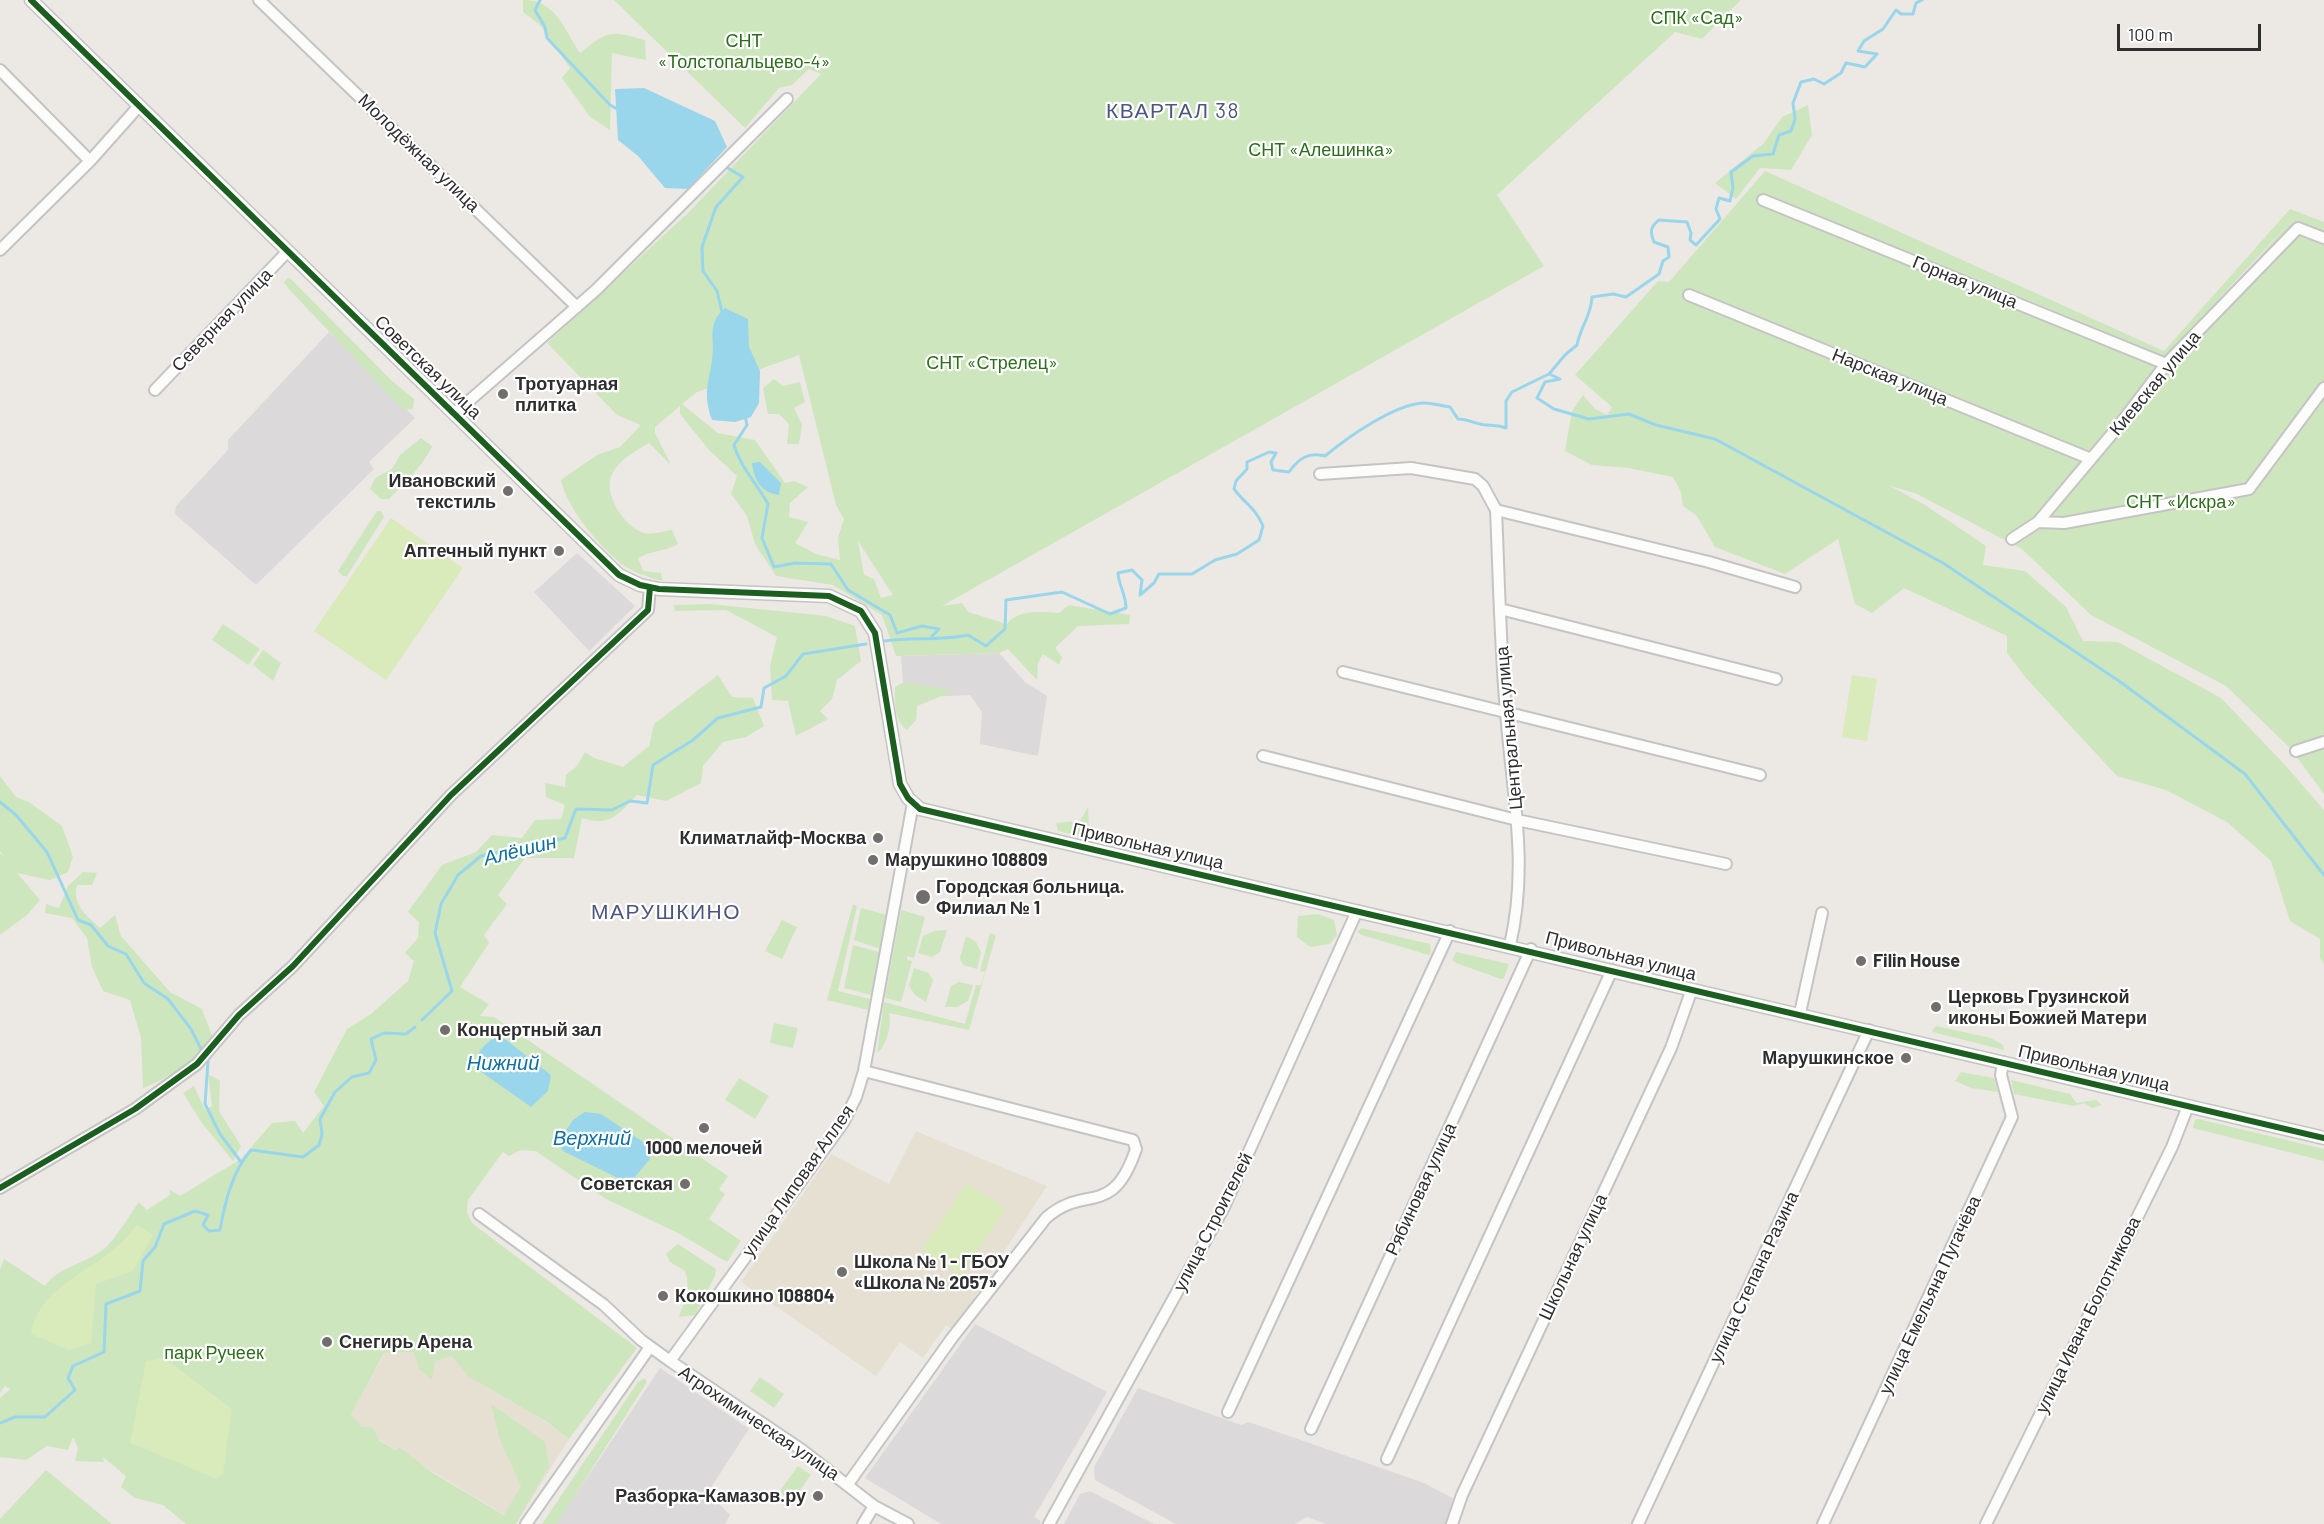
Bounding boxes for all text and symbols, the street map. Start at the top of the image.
park label: СПК «Сад» [1650,7,1744,29]
scale bar [2120,12,2264,50]
text: 100 m [2128,23,2173,45]
park label: СНТ «Толстопальцево-4» [658,30,830,72]
street label: Молодёжная улица [354,89,484,217]
district label: КВАРТАЛ 38 [1106,98,1240,124]
park label: СНТ «Алешинка» [1248,139,1394,161]
street label: Горная улица [1909,251,2021,313]
street label: Северная улица [167,264,277,376]
street label: Советская улица [370,311,486,423]
street label: Киевская улица [2105,326,2205,440]
street label: Нарская улица [1829,344,1951,410]
park label: СНТ «Стрелец» [926,352,1058,374]
place label: Тротуарная плитка [515,373,618,416]
marker: Тротуарная плитка [496,387,510,401]
place label: Ивановский текстиль [389,470,496,512]
marker: Ивановский текстиль [501,484,515,498]
park label: СНТ «Искра» [2126,491,2236,513]
place label: Аптечный пункт [404,540,547,562]
marker: Аптечный пункт [552,544,566,558]
street label: Центральная улица [1491,645,1527,811]
street label: Привольная улица [1070,818,1226,874]
place label: Климатлайф-Москва [680,827,866,849]
water label: Алёшин [481,829,559,871]
marker: Климатлайф-Москва [871,831,885,845]
place label: Марушкино 108809 [885,849,1047,871]
marker: Марушкино 108809 [866,853,880,867]
place label: Городская больница. Филиал № 1 [936,876,1125,918]
marker: Городская больница. Филиал № 1 [914,888,932,906]
district label: МАРУШКИНО [591,899,741,925]
street label: Привольная улица [1543,927,1699,985]
place label: Filin House [1873,950,1960,972]
marker: Filin House [1854,954,1868,968]
place label: Церковь Грузинской иконы Божией Матери [1948,986,2147,1028]
marker: Церковь Грузинской иконы Божией Матери [1929,1000,1943,1014]
place label: Концертный зал [457,1019,602,1041]
marker: Концертный зал [438,1023,452,1037]
street label: Привольная улица [2016,1040,2172,1096]
place label: Марушкинское [1762,1047,1894,1069]
water label: Нижний [467,1051,539,1075]
marker: Марушкинское [1899,1051,1913,1065]
street label: улица Липовая Аллея [737,1101,859,1261]
street label: Рябиновая улица [1381,1119,1461,1259]
marker: 1000 мелочей [697,1121,711,1135]
water label: Верхний [553,1126,631,1150]
place label: 1000 мелочей [645,1137,763,1159]
street label: улица Строителей [1169,1149,1257,1295]
place label: Советская [580,1173,673,1195]
marker: Советская [678,1177,692,1191]
street label: улица Степана Разина [1705,1188,1803,1366]
street label: Школьная улица [1534,1190,1612,1324]
street label: улица Емельяна Пугачёва [1874,1192,1986,1398]
street label: улица Ивана Болотникова [2031,1213,2145,1417]
place label: Школа № 1 - ГБОУ «Школа № 2057» [854,1251,1009,1294]
marker: Школа № 1 - ГБОУ «Школа № 2057» [835,1265,849,1279]
place label: Кокошкино 108804 [675,1285,835,1307]
marker: Кокошкино 108804 [656,1289,670,1303]
place label: Снегирь Арена [339,1331,472,1353]
marker: Снегирь Арена [320,1335,334,1349]
park label: парк Ручеек [164,1342,264,1364]
street label: Агрохимическая улица [674,1361,844,1485]
place label: Разборка-Камазов.ру [615,1485,806,1507]
marker: Разборка-Камазов.ру [811,1489,825,1503]

